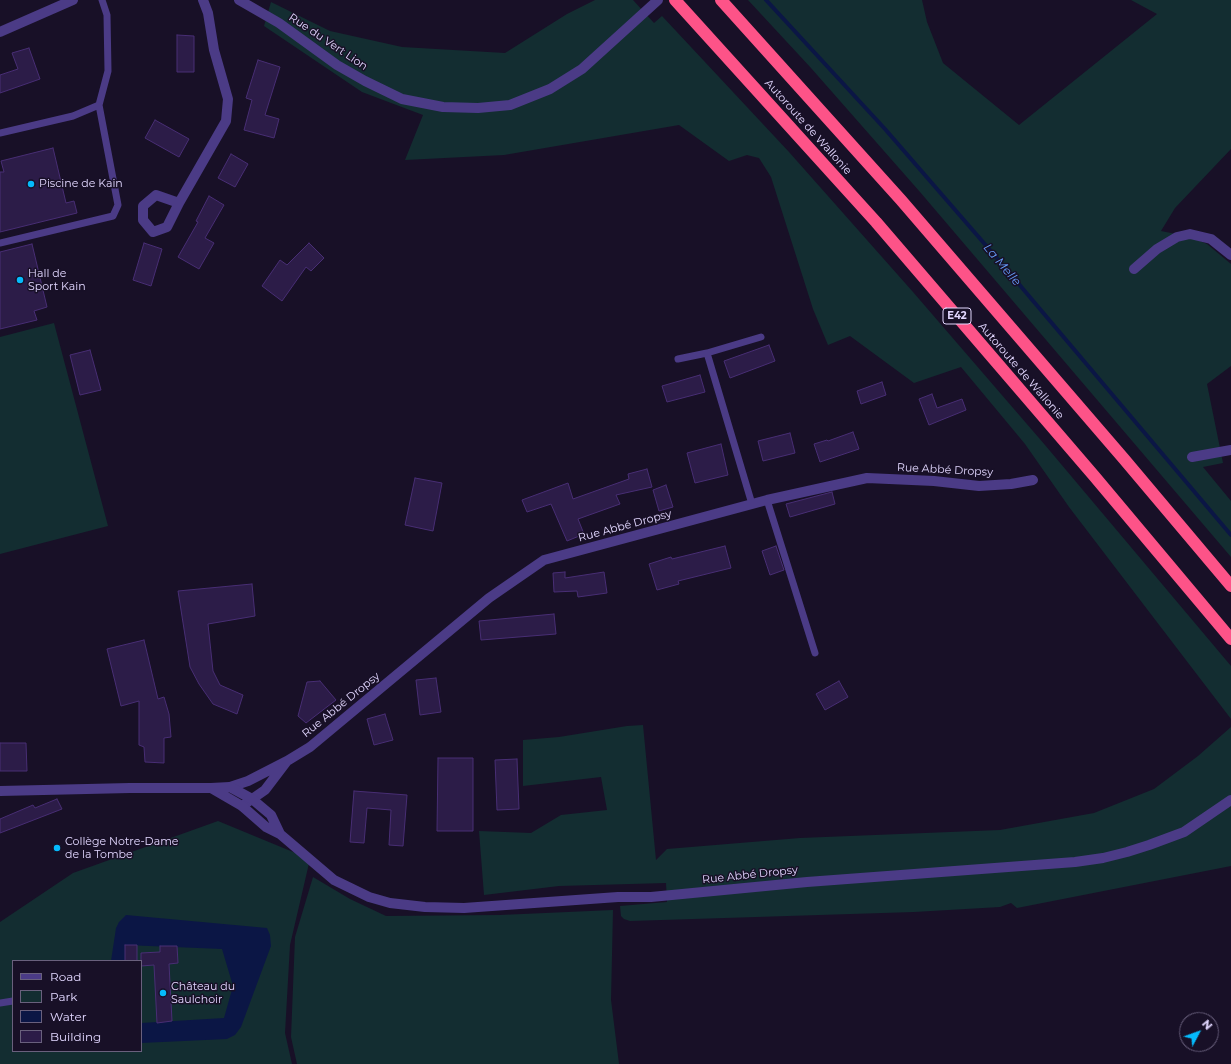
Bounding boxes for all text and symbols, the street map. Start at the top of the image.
street label: Rue du Vert Lion [286,11,370,73]
street label: Autoroute de Wallonie [762,77,854,177]
place label: Piscine de Kain [39,177,123,191]
marker: Piscine de Kain [26,179,36,189]
water label: La Melle [980,241,1024,289]
place label: Hall de Sport Kain [28,267,86,293]
marker: Hall de Sport Kain [15,275,25,285]
road number: E42 [943,308,971,324]
street label: Autoroute de Wallonie [975,320,1067,422]
street label: Rue Abbé Dropsy [897,461,993,479]
street label: Rue Abbé Dropsy [577,507,673,545]
street label: Rue Abbé Dropsy [299,670,383,740]
place label: Collège Notre-Dame de la Tombe [65,835,178,861]
marker: Collège Notre-Dame de la Tombe [52,843,62,853]
street label: Rue Abbé Dropsy [701,863,799,887]
legend [12,960,142,1052]
text: Road [50,969,81,984]
place label: Château du Saulchoir [171,980,235,1006]
marker: Château du Saulchoir [158,988,168,998]
text: Park [50,989,77,1004]
text: Water [50,1009,86,1024]
north arrow [1179,1012,1219,1052]
text: N [1199,1017,1215,1033]
text: Building [50,1029,101,1044]

